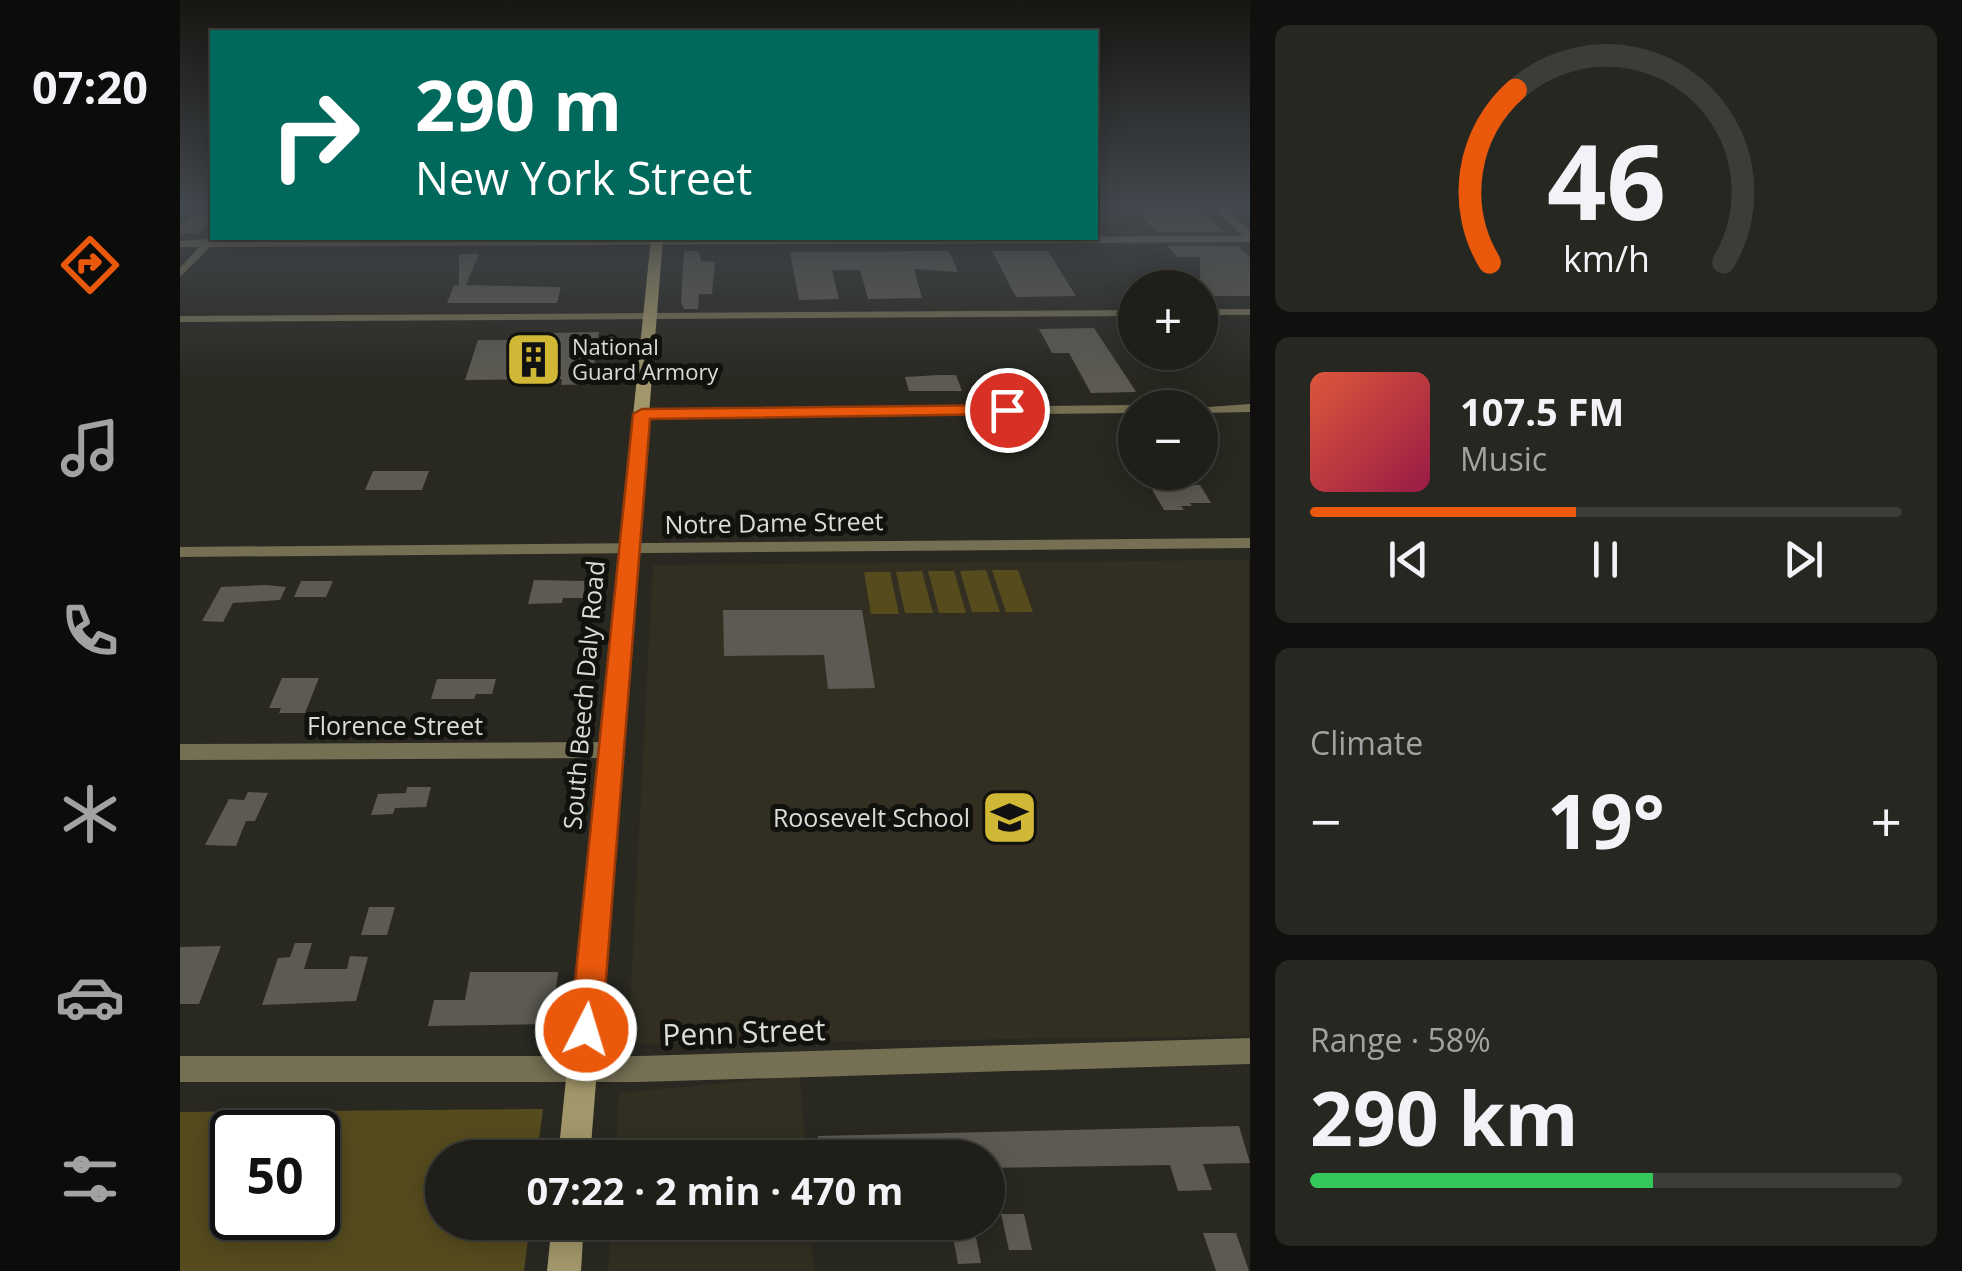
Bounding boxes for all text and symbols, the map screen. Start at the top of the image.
text: 07:20 [32,56,148,117]
text: 290 m [415,56,622,152]
icon: right [250,70,380,200]
text: 46 [1547,109,1665,250]
text: New York Street [415,147,752,208]
icon: directions [55,230,125,300]
text: km/h [1563,234,1649,282]
map controls [1118,270,1218,490]
button: + [1118,270,1218,370]
building icon: National Guard Armory [503,330,563,390]
place label: National Guard Armory [572,331,719,386]
pin [965,368,1050,453]
icon: arrive [980,383,1035,438]
text: 107.5 FM [1460,385,1624,437]
button: − [1118,390,1218,490]
icon: music [55,413,125,483]
text: Music [1460,437,1547,480]
street label: Notre Dame Street [664,503,884,541]
icon: previous [1381,532,1436,587]
icon: pause [1578,532,1633,587]
icon: next [1776,532,1831,587]
street label: South Beech Daly Road [554,559,612,831]
icon: phone [55,596,125,666]
street label: Florence Street [307,708,483,742]
text: Climate [1310,721,1423,764]
text: 19° [1547,769,1665,871]
icon: climate [55,779,125,849]
text: − [1310,783,1341,858]
text: + [1871,783,1902,858]
school or university icon: Roosevelt School [979,788,1039,848]
place label: Roosevelt School [773,800,970,834]
icon: car [55,962,125,1032]
position arrow [534,978,638,1082]
street label: Penn Street [662,1008,826,1055]
text: Range · 58% [1310,1018,1491,1061]
text: 290 km [1310,1066,1578,1168]
speed limit sign: 50 [210,1110,340,1240]
icon: filters [55,1144,125,1214]
text: 07:22 · 2 min · 470 m [527,1164,903,1216]

